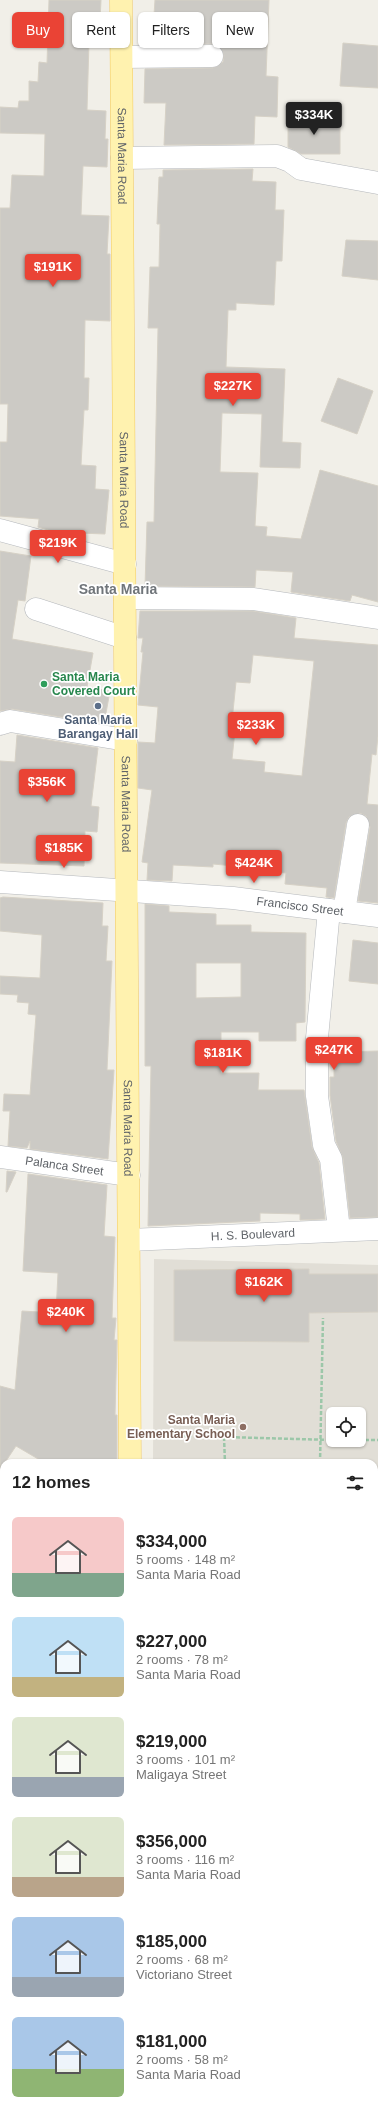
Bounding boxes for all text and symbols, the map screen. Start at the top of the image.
chip: Buy [12,12,64,48]
chip: Rent [72,12,130,48]
chip: Filters [138,12,204,48]
chip: New [212,12,268,48]
pin: $334K [286,102,342,136]
text: $334K [295,107,333,122]
street label: Santa Maria Road [115,108,129,204]
pin: $191K [25,254,81,288]
text: $191K [34,259,72,274]
pin: $227K [205,373,261,407]
text: $227K [214,378,252,393]
street label: Santa Maria Road [117,432,131,528]
pin: $219K [30,530,86,564]
text: $219K [39,535,77,550]
district label: Santa Maria [79,581,158,597]
place label: Santa Maria Covered Court [52,670,135,698]
marker: Santa Maria Covered Court [39,679,49,689]
marker: Santa Maria Barangay Hall [93,701,103,711]
pin: $233K [228,712,284,746]
place label: Santa Maria Barangay Hall [58,713,138,741]
text: $233K [237,717,275,732]
street label: Santa Maria Road [119,755,133,852]
pin: $356K [19,769,75,803]
text: $356K [28,774,66,789]
pin: $185K [36,835,92,869]
text: $185K [45,840,83,855]
pin: $424K [226,850,282,884]
text: $424K [235,855,273,870]
street label: Francisco Street [256,894,345,919]
pin: $247K [306,1037,362,1071]
pin: $181K [195,1040,251,1074]
text: $247K [315,1042,353,1057]
text: $181K [204,1045,242,1060]
street label: Santa Maria Road [121,1079,135,1176]
street label: Palanca Street [24,1154,105,1178]
street label: H. S. Boulevard [211,1226,295,1243]
pin: $162K [236,1269,292,1303]
text: $162K [245,1274,283,1289]
pin: $240K [38,1299,94,1333]
text: $240K [47,1304,85,1319]
map controls [326,1407,366,1447]
button: locate [326,1407,366,1447]
place label: Santa Maria Elementary School [127,1413,235,1441]
marker: Santa Maria Elementary School [238,1422,248,1432]
icon: filters [344,1472,366,1494]
text: 12 homes [12,1473,90,1492]
text: $334,000 [136,1532,207,1551]
icon: home [44,1533,92,1581]
text: 5 rooms · 148 m² [136,1552,235,1567]
text: Santa Maria Road [136,1567,241,1582]
text: $227,000 [136,1632,207,1651]
icon: home [44,1633,92,1681]
text: 2 rooms · 78 m² [136,1652,228,1667]
text: Santa Maria Road [136,1667,241,1682]
text: $219,000 [136,1732,207,1751]
icon: home [44,1733,92,1781]
text: 3 rooms · 101 m² [136,1752,235,1767]
text: Maligaya Street [136,1767,226,1782]
text: $356,000 [136,1832,207,1851]
icon: home [44,1833,92,1881]
text: 3 rooms · 116 m² [136,1852,234,1867]
text: Santa Maria Road [136,1867,241,1882]
text: $185,000 [136,1932,207,1951]
icon: home [44,1933,92,1981]
text: 2 rooms · 68 m² [136,1952,228,1967]
text: Victoriano Street [136,1967,232,1982]
text: $181,000 [136,2032,207,2051]
icon: home [44,2033,92,2081]
text: 2 rooms · 58 m² [136,2052,228,2067]
text: Santa Maria Road [136,2067,241,2082]

